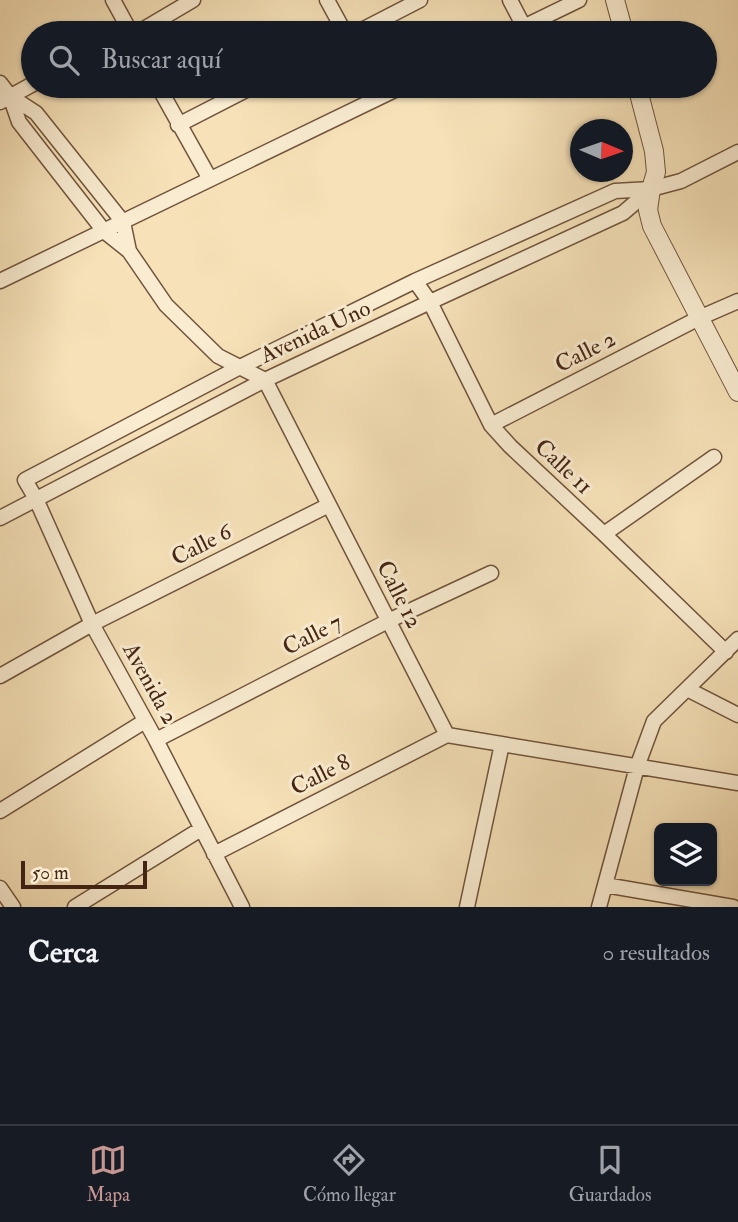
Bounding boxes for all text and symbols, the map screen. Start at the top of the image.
search box [21,21,717,98]
icon: search [45,41,83,79]
text: Buscar aquí [101,44,221,76]
north arrow [570,119,633,182]
street label: Avenida Uno [254,293,375,370]
street label: Calle 2 [550,324,620,379]
street label: Calle 11 [529,432,599,500]
street label: Calle 6 [166,516,238,572]
street label: Calle 12 [370,555,429,633]
street label: Calle 7 [278,607,347,662]
street label: Avenida 2 [116,637,185,729]
street label: Calle 8 [286,747,355,802]
map controls [654,823,717,886]
button: layers [654,823,717,886]
scale bar [21,858,147,890]
text: 50 m [32,861,69,885]
text: Cerca [28,934,98,971]
text: 0 resultados [603,938,710,967]
tab: Mapa [87,1141,130,1207]
tab: Cómo llegar [303,1141,396,1207]
tab: Guardados [569,1141,652,1207]

